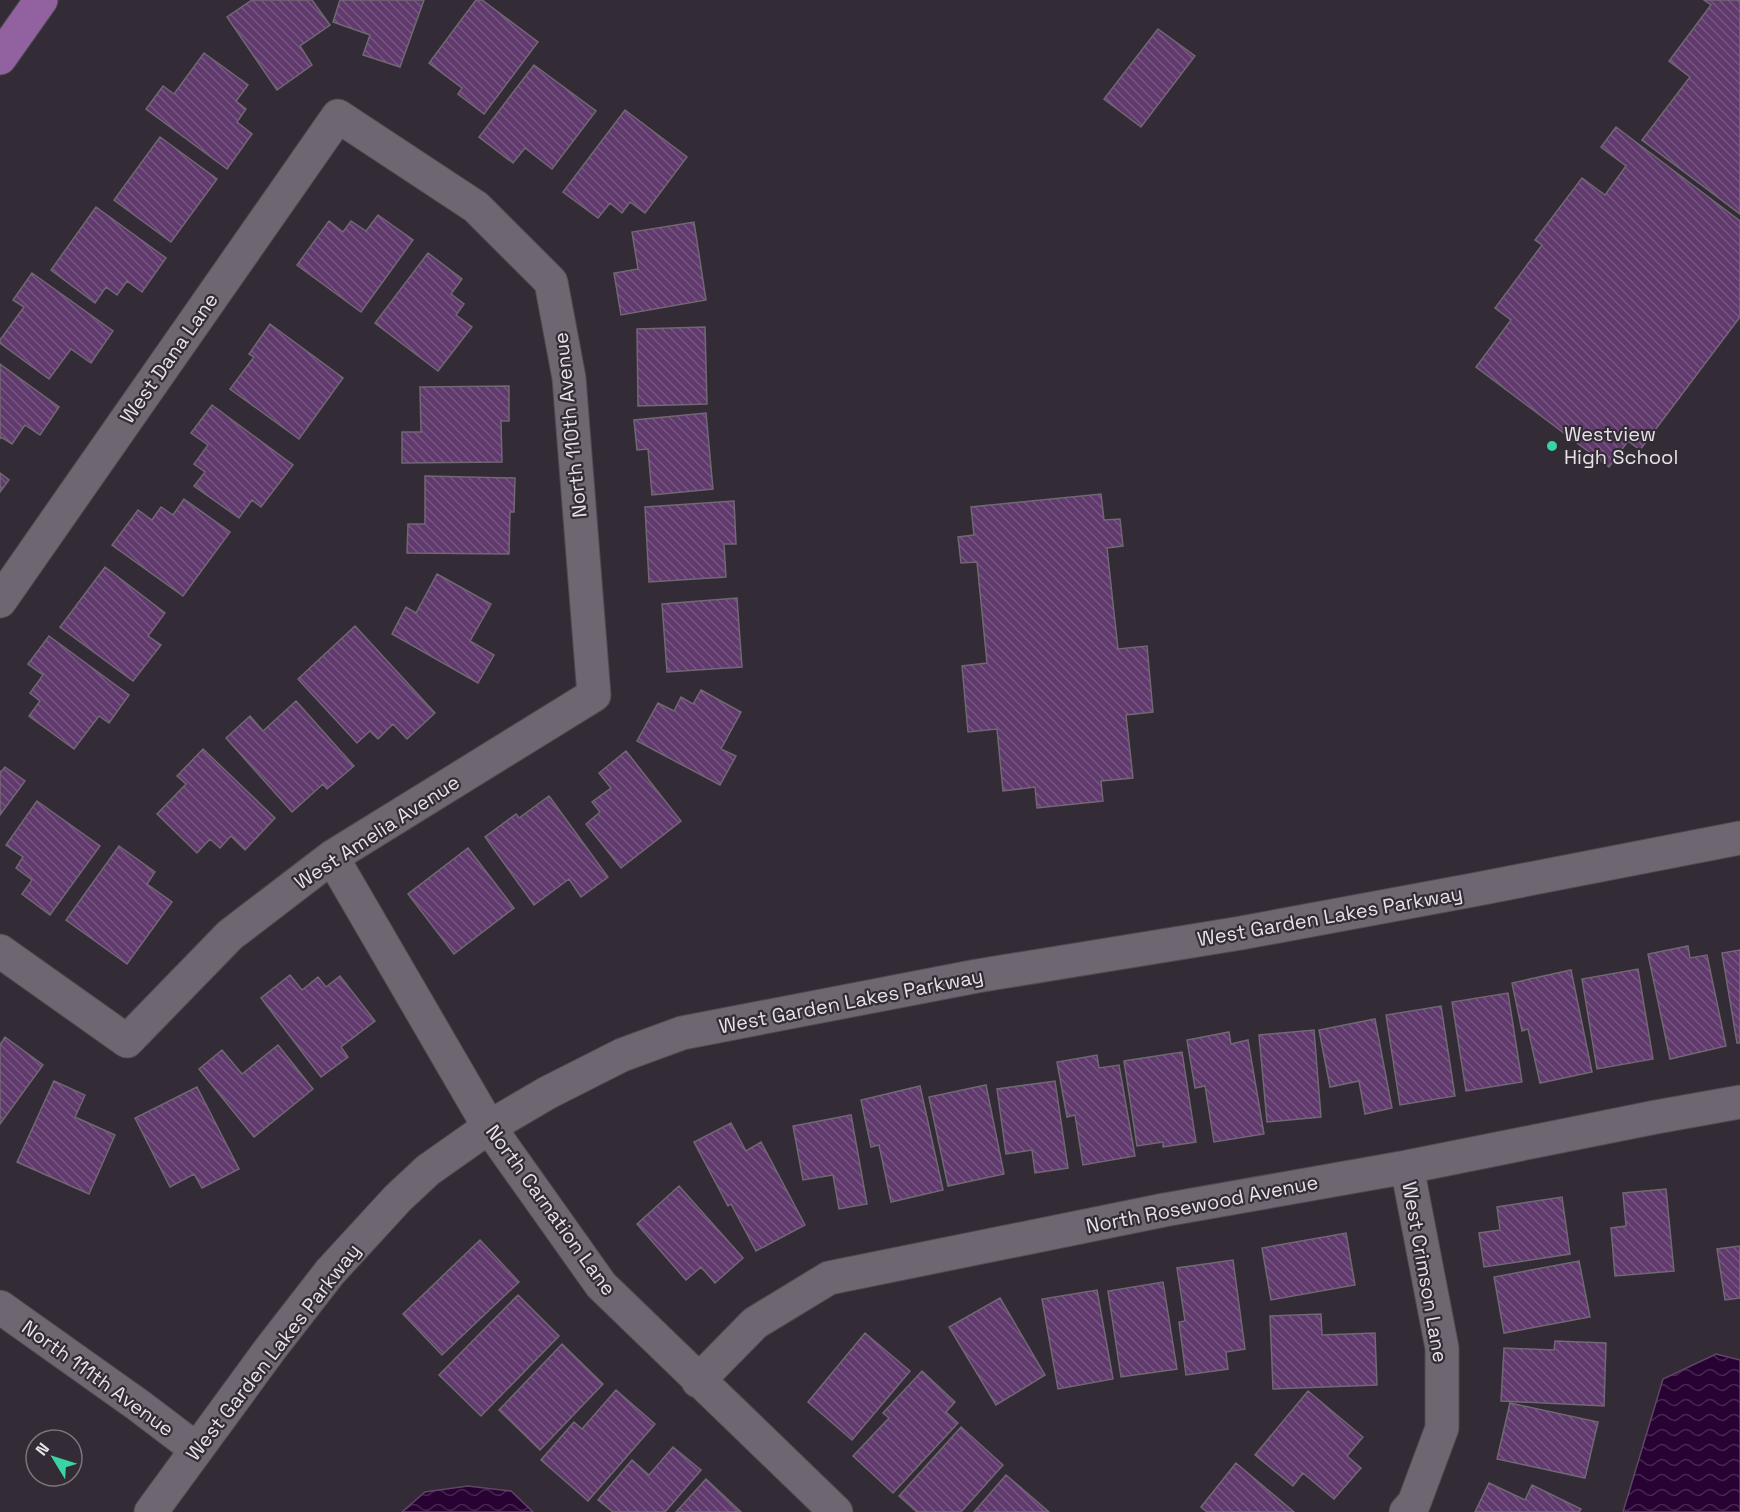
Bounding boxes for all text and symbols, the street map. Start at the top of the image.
street label: West Dana Lane [114,288,224,428]
street label: North 110th Avenue [547,331,593,519]
place label: Westview High School [1564,421,1678,470]
marker: Westview High School [1545,439,1559,453]
street label: West Amelia Avenue [289,769,465,895]
street label: West Garden Lakes Parkway [1195,880,1465,952]
street label: West Garden Lakes Parkway [717,963,985,1039]
street label: North Carnation Lane [480,1119,622,1301]
street label: North Rosewood Avenue [1084,1169,1320,1239]
street label: West Crimson Lane [1396,1180,1454,1364]
street label: West Garden Lakes Parkway [180,1238,366,1466]
street label: North 111th Avenue [17,1314,179,1442]
north arrow [24,1428,84,1488]
text: N [31,1438,54,1460]

